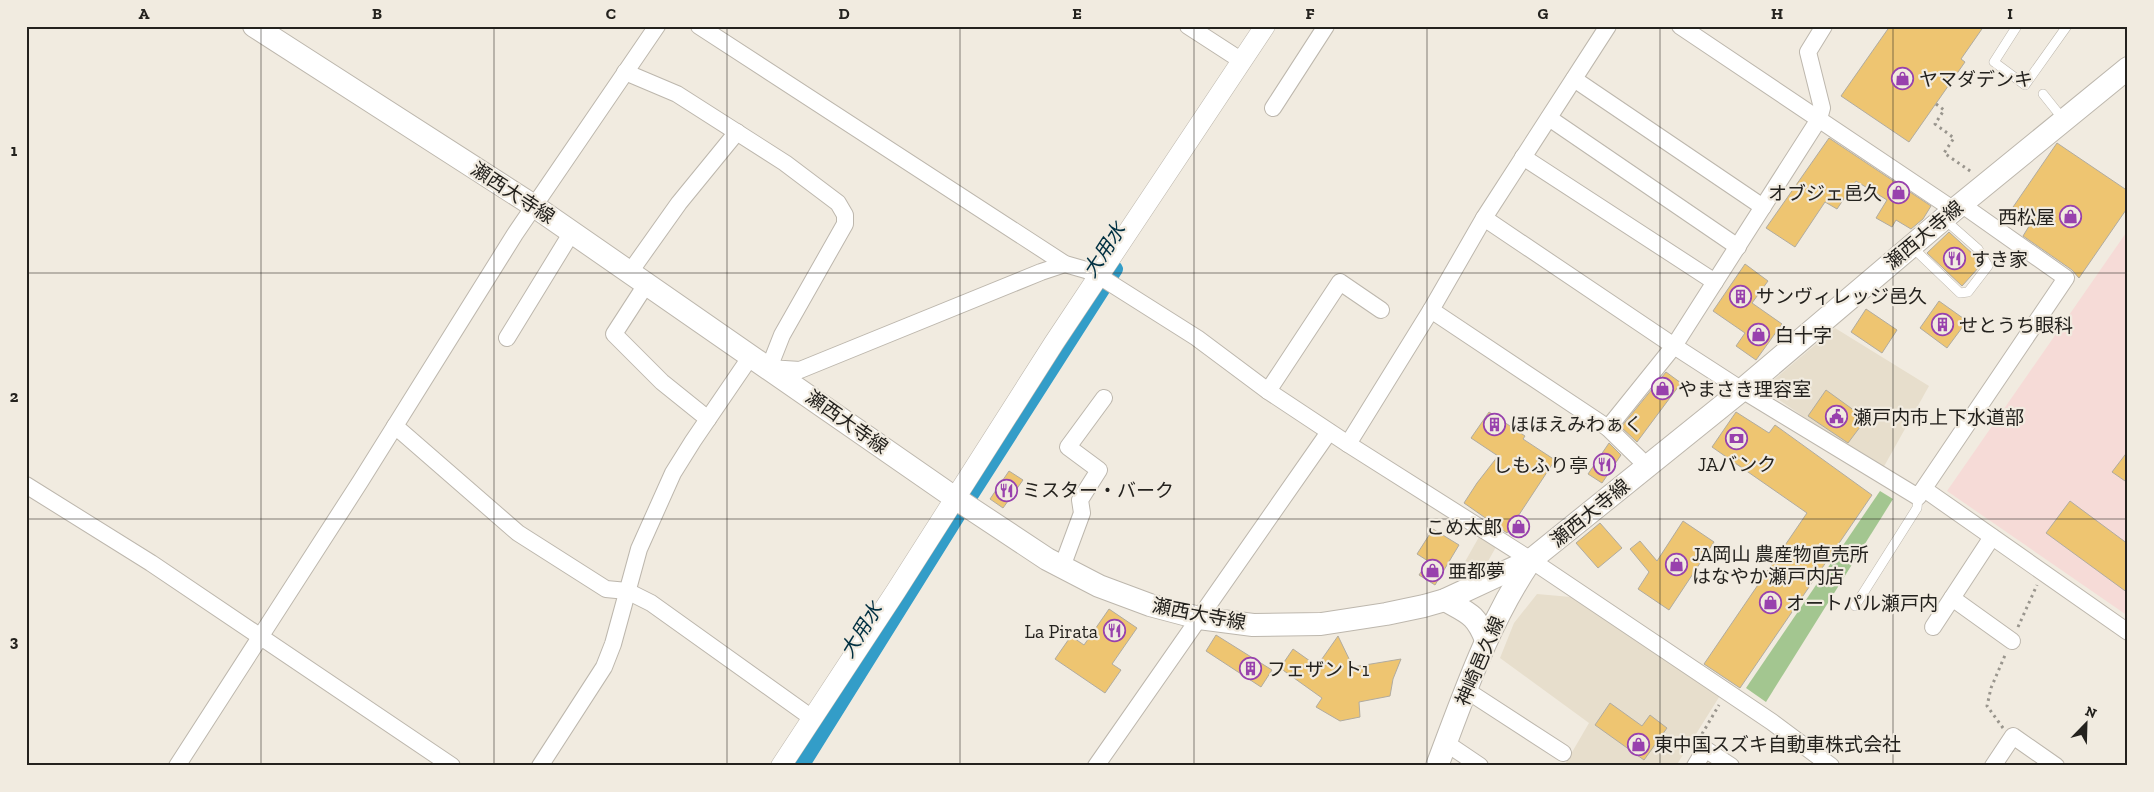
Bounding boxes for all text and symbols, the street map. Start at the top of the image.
text: A [139,4,150,23]
text: B [372,4,382,23]
text: C [606,4,616,23]
text: D [838,4,850,23]
text: E [1072,4,1082,23]
text: F [1305,4,1315,23]
text: G [1538,4,1549,23]
text: H [1771,4,1783,23]
text: I [2007,4,2013,23]
shop icon: ヤマダデンキ [1891,67,1915,91]
place label: ヤマダデンキ [1919,68,2033,91]
text: 1 [11,141,18,160]
street label: 瀬西大寺線 [467,157,559,229]
shop icon: オブジェ邑久 [1886,181,1910,205]
place label: オブジェ邑久 [1768,182,1882,205]
street label: 瀬西大寺線 [1880,196,1968,274]
shop icon: 西松屋 [2059,205,2083,229]
place label: 西松屋 [1998,206,2055,229]
water label: 大用水 [1078,217,1131,282]
restaurant icon: すき家 [1943,247,1967,271]
place label: すき家 [1971,248,2028,271]
building icon: サンヴィレッジ邑久 [1728,284,1752,308]
place label: サンヴィレッジ邑久 [1756,285,1927,308]
building icon: せとうち眼科 [1931,313,1955,337]
place label: せとうち眼科 [1959,314,2073,337]
shop icon: 白十字 [1747,323,1771,347]
place label: 白十字 [1775,324,1832,347]
shop icon: やまさき理容室 [1650,377,1674,401]
place label: やまさき理容室 [1678,378,1811,401]
street label: 瀬西大寺線 [801,385,893,459]
text: 2 [10,387,19,406]
public building icon: 瀬戸内市上下水道部 [1825,405,1849,429]
place label: 瀬戸内市上下水道部 [1853,406,2024,429]
building icon: ほほえみわぁく [1482,412,1506,436]
place label: ほほえみわぁく [1510,413,1643,436]
bank icon: JAバンク [1725,426,1749,450]
restaurant icon: しもふり亭 [1592,453,1616,477]
place label: JAバンク [1698,453,1776,476]
place label: しもふり亭 [1493,454,1588,477]
street label: 瀬西大寺線 [1546,474,1634,552]
restaurant icon: ミスター・バーク [994,478,1018,502]
place label: ミスター・バーク [1022,479,1174,502]
shop icon: こめ太郎 [1506,515,1530,539]
place label: こめ太郎 [1426,516,1502,539]
place label: JA岡山 農産物直売所 はなやか瀬戸内店 [1692,543,1869,588]
shop icon: JA岡山 農産物直売所 はなやか瀬戸内店 [1664,553,1688,577]
shop icon: 亜都夢 [1420,559,1444,583]
place label: 亜都夢 [1448,560,1505,583]
shop icon: オートパル瀬戸内 [1758,591,1782,615]
place label: オートパル瀬戸内 [1786,592,1938,615]
street label: 瀬西大寺線 [1150,594,1248,634]
water label: 大用水 [835,597,888,662]
street label: 神崎邑久線 [1451,613,1509,709]
restaurant icon: La Pirata [1102,619,1126,643]
place label: La Pirata [1025,620,1098,643]
text: 3 [10,632,19,651]
building icon: フェザント1 [1239,657,1263,681]
place label: フェザント1 [1267,658,1369,681]
north arrow [2062,700,2112,750]
text: N [2083,703,2099,723]
shop icon: 東中国スズキ自動車株式会社 [1626,732,1650,756]
place label: 東中国スズキ自動車株式会社 [1654,733,1901,756]

